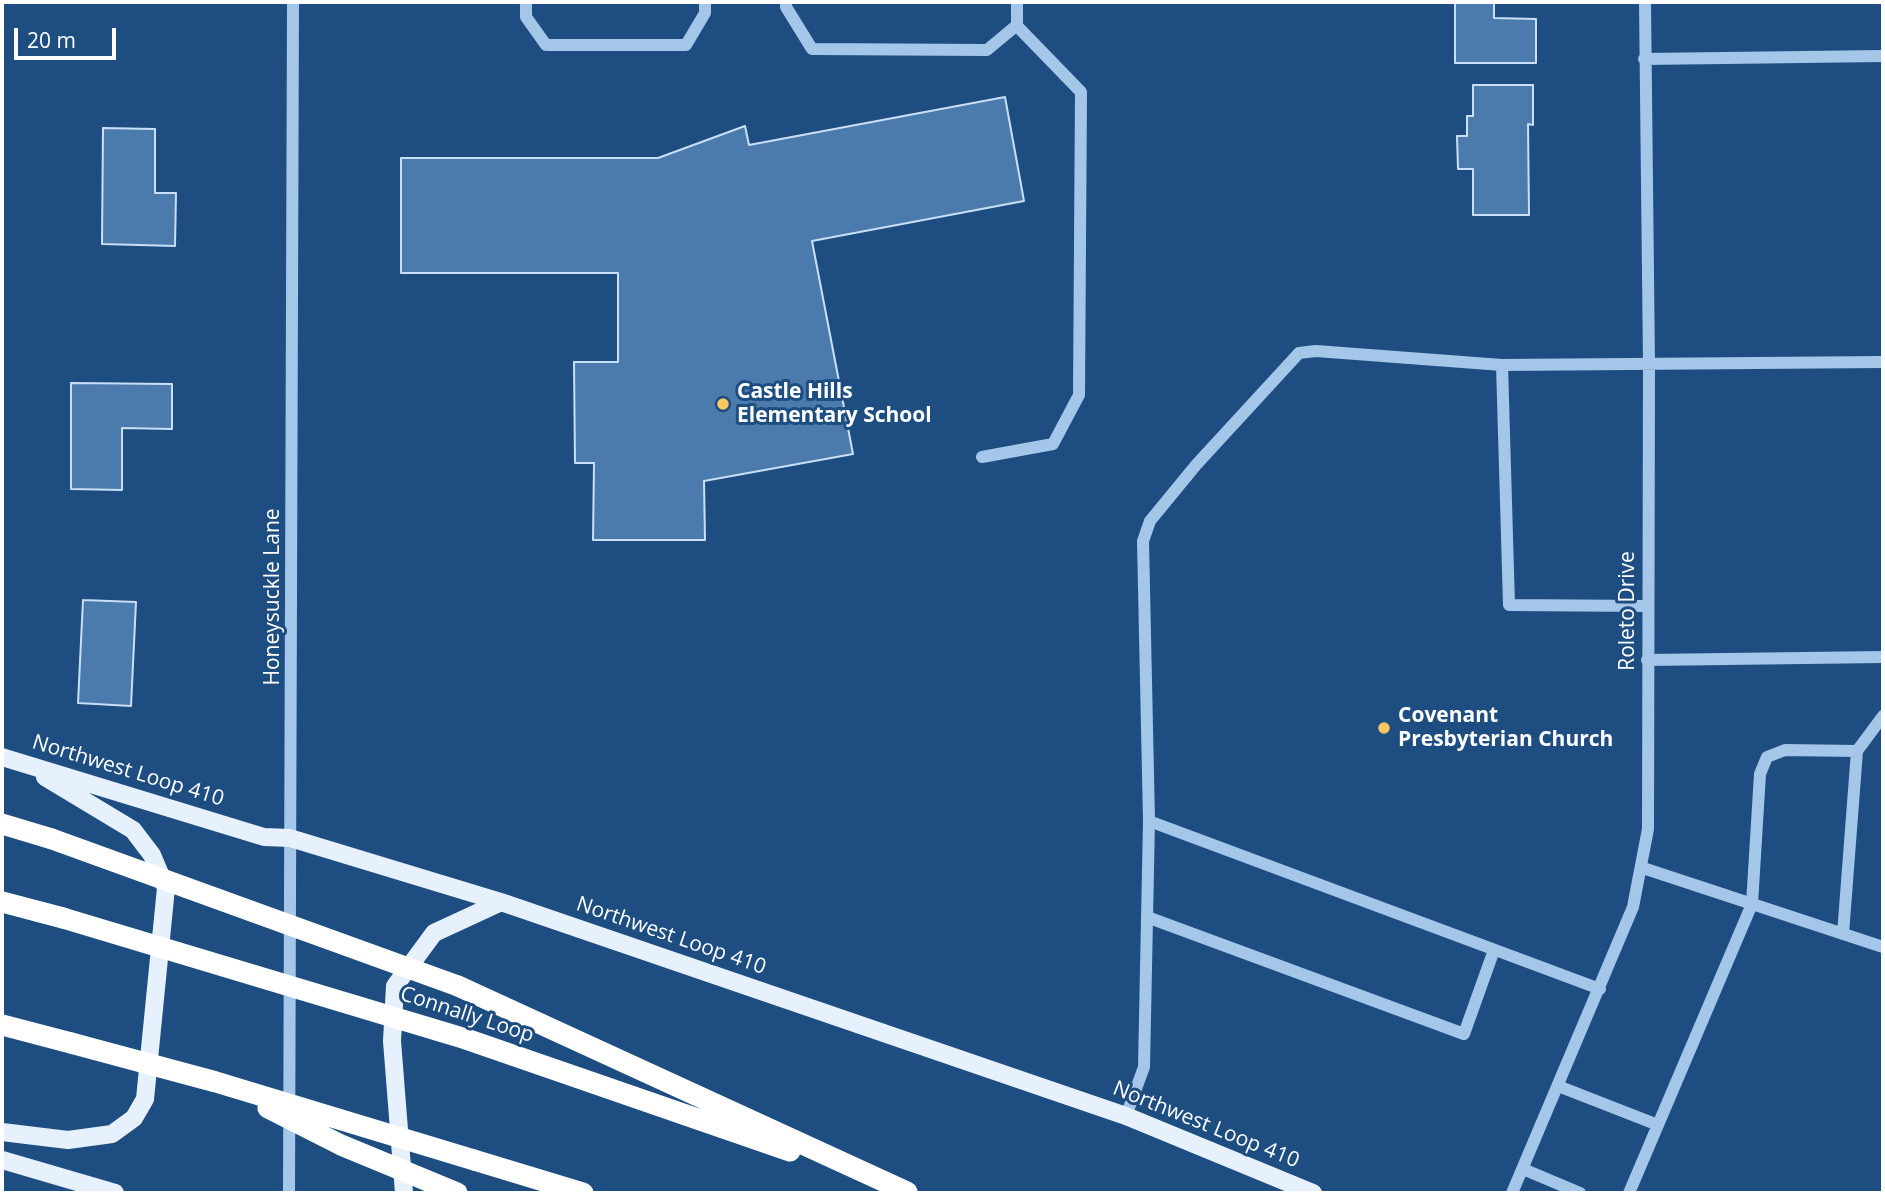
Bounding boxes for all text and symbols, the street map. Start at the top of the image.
scale bar [18,14,119,58]
text: 20 m [27,26,76,54]
place label: Castle Hills Elementary School [737,379,932,429]
marker: Castle Hills Elementary School [715,396,731,412]
street label: Honeysuckle Lane [260,508,286,686]
street label: Roleto Drive [1615,551,1641,671]
place label: Covenant Presbyterian Church [1398,703,1613,753]
marker: Covenant Presbyterian Church [1376,720,1392,736]
street label: Northwest Loop 410 [29,730,227,812]
street label: Northwest Loop 410 [573,892,769,980]
street label: Connally Loop [397,982,537,1048]
street label: Northwest Loop 410 [1109,1076,1303,1174]

